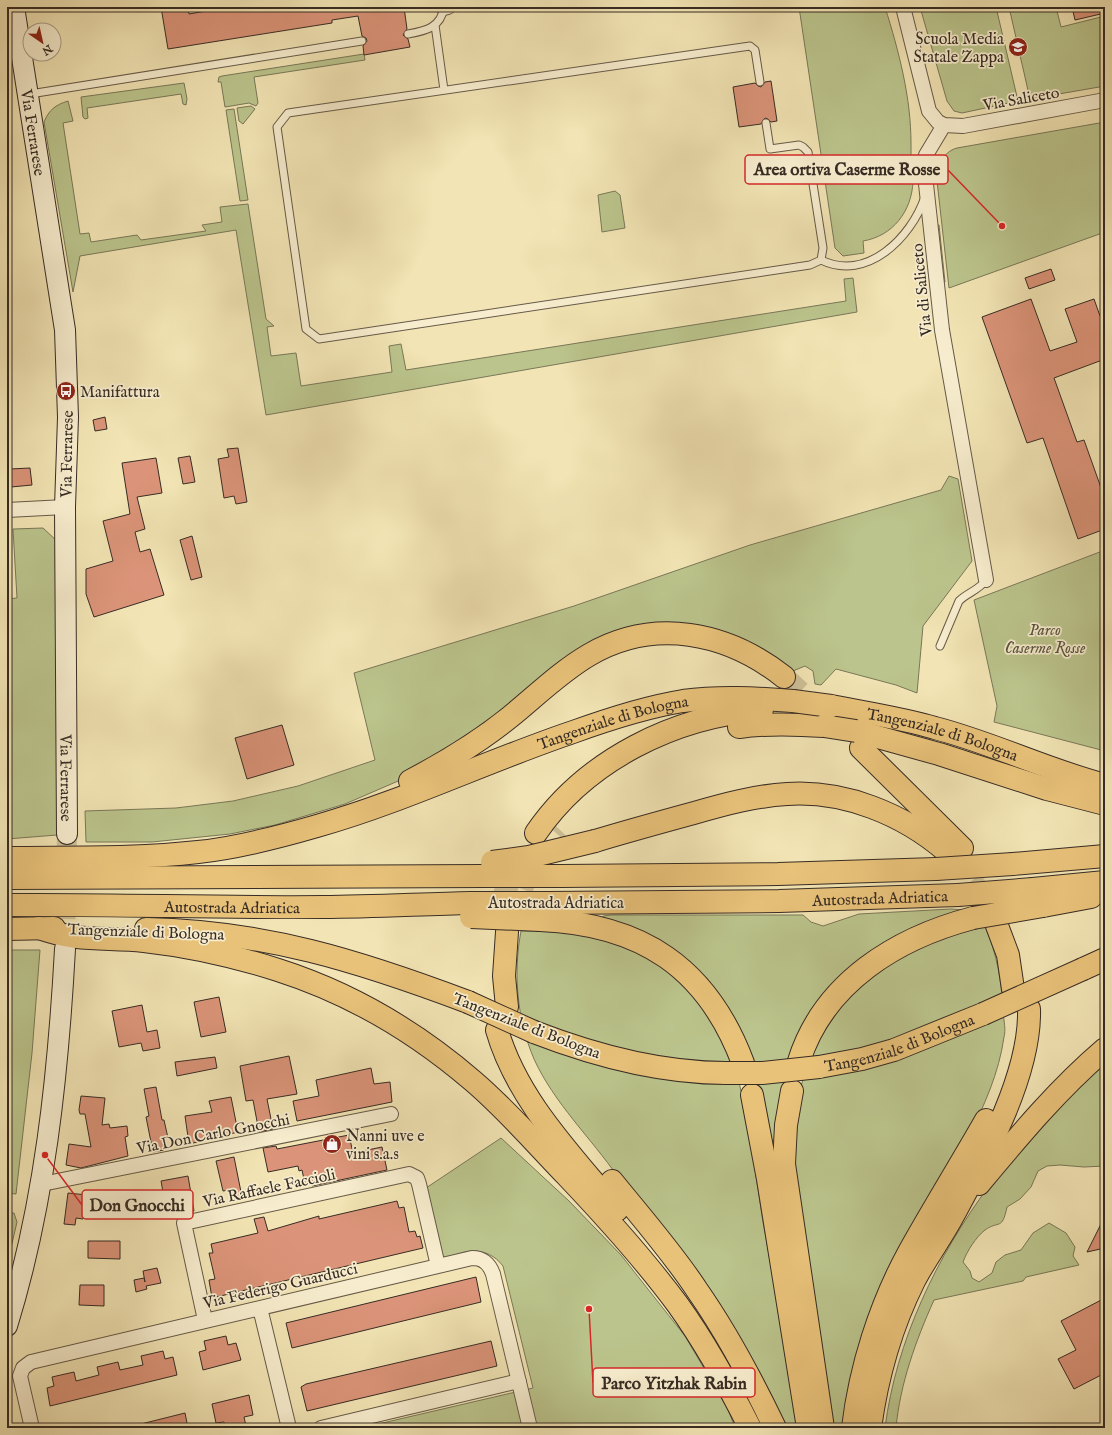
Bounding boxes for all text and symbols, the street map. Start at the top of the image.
north arrow [22,22,62,62]
place label: Scuola Media Statale Zappa [913,30,1004,68]
school or university icon: Scuola Media Statale Zappa [1007,36,1029,58]
text: N [39,40,56,58]
street label: Via Saliceto [981,83,1061,117]
street label: Via Ferrarese [15,87,49,178]
callout: Area ortiva Caserme Rosse [745,155,948,184]
text: Area ortiva Caserme Rosse [753,160,941,181]
street label: Via di Saliceto [908,242,938,338]
bus stop icon: Manifattura [55,380,77,402]
place label: Manifattura [80,383,160,403]
street label: Via Ferrarese [57,410,79,499]
park label: Parco Caserme Rosse [1005,621,1086,659]
street label: Tangenziale di Bologna [535,692,690,756]
street label: Tangenziale di Bologna [865,705,1020,767]
street label: Via Ferrarese [54,733,75,822]
street label: Autostrada Adriatica [811,887,948,912]
street label: Autostrada Adriatica [487,894,624,914]
street label: Autostrada Adriatica [163,898,300,919]
street label: Tangenziale di Bologna [67,920,225,946]
street label: Tangenziale di Bologna [450,989,603,1064]
street label: Tangenziale di Bologna [823,1011,978,1078]
street label: Via Don Carlo Gnocchi [134,1110,292,1160]
place label: Nanni uve e vini s.a.s [346,1127,425,1165]
shop icon: Nanni uve e vini s.a.s [321,1133,343,1155]
street label: Via Raffaele Faccioli [200,1165,338,1213]
callout: Don Gnocchi [82,1190,193,1219]
text: Don Gnocchi [89,1196,185,1217]
street label: Via Federigo Guarducci [200,1259,360,1315]
callout: Parco Yitzhak Rabin [593,1368,755,1397]
text: Parco Yitzhak Rabin [601,1374,747,1395]

